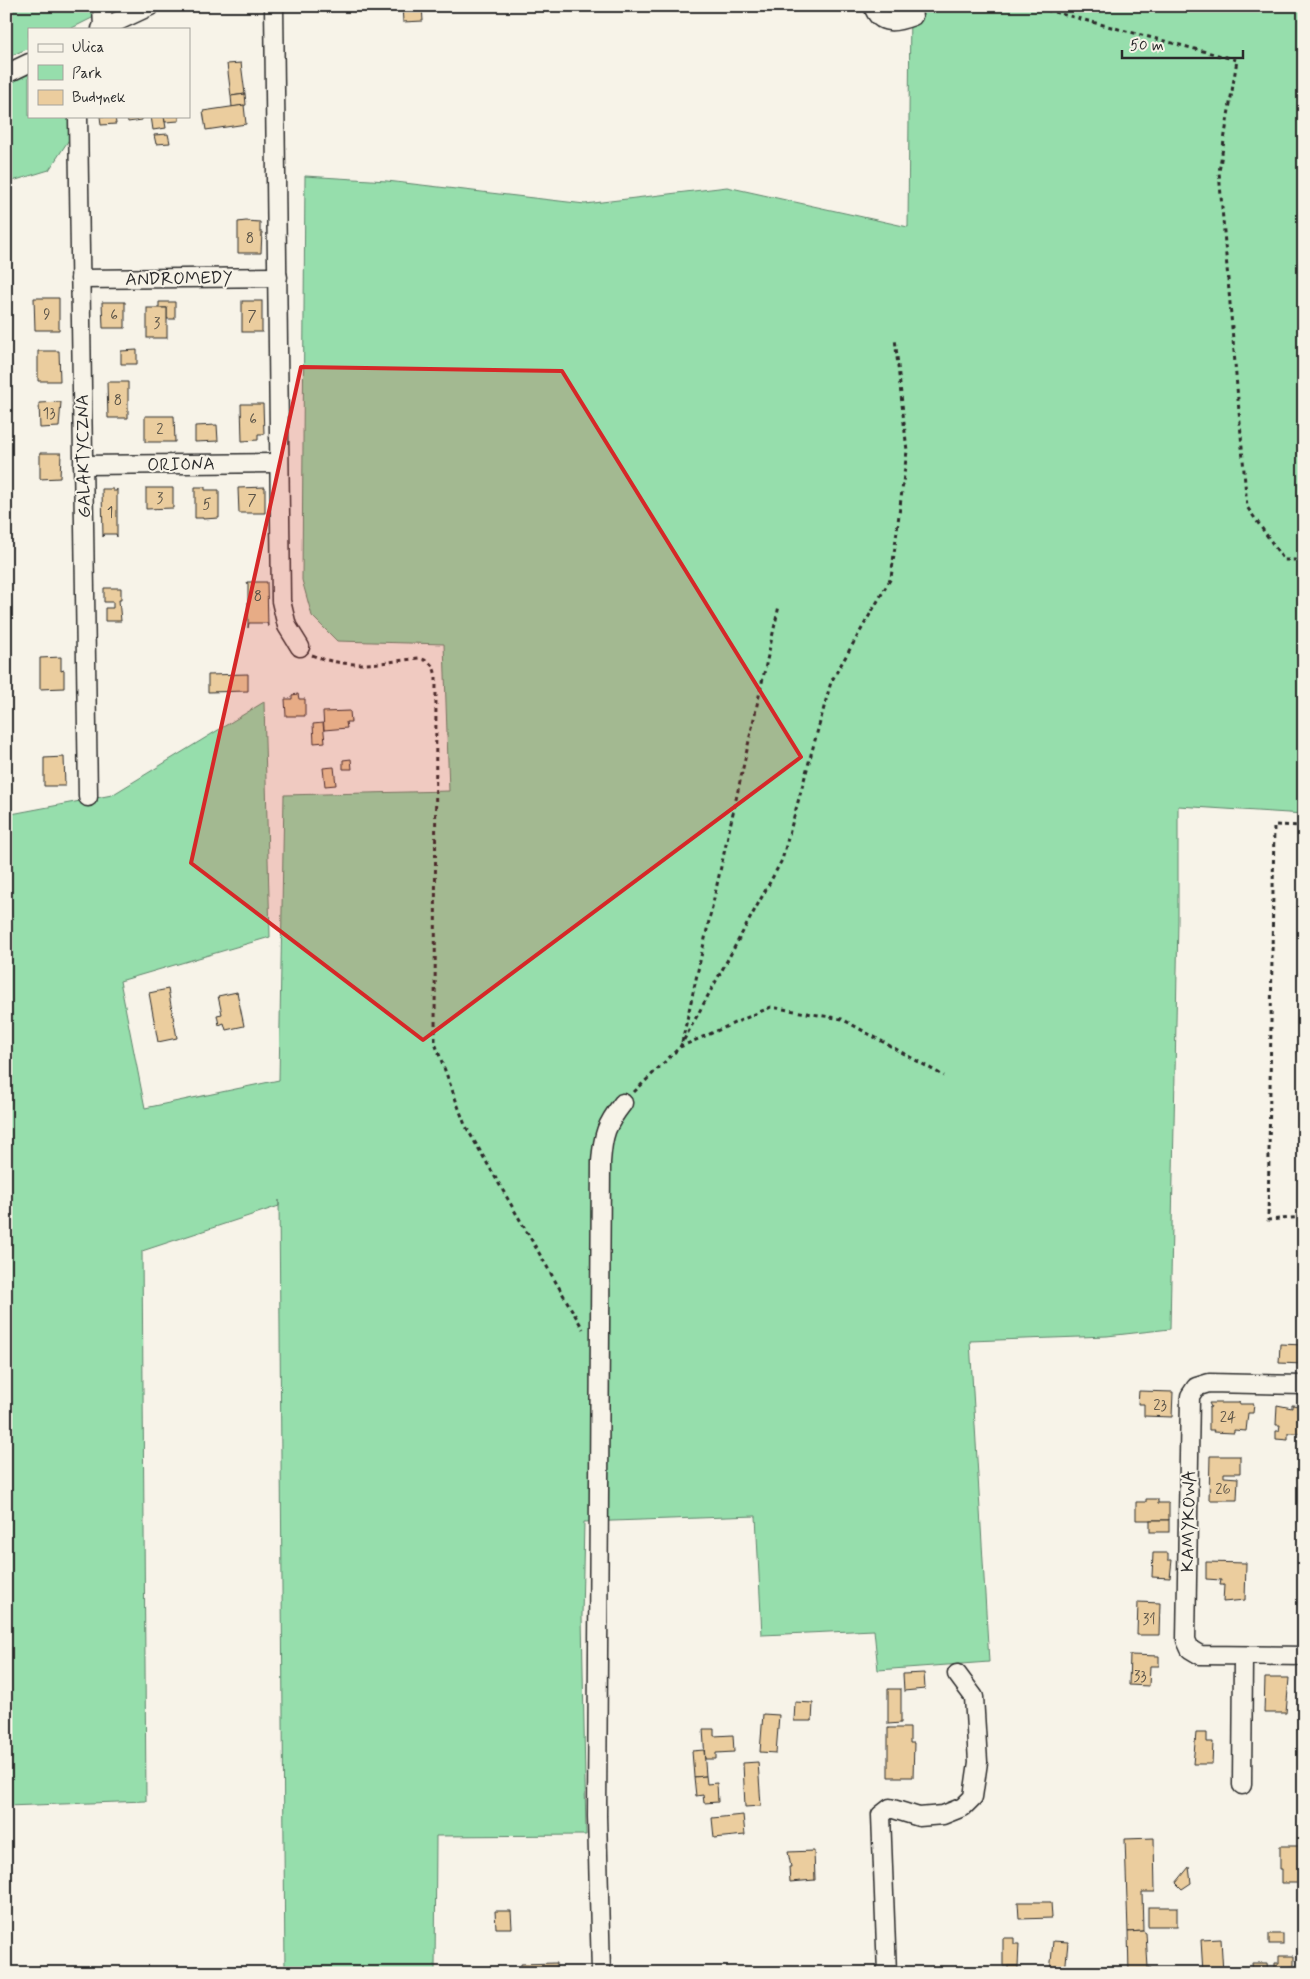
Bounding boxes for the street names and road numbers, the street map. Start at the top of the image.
street label: ANDROMEDY [125,266,233,292]
street label: GALAKTYCZNA [71,394,97,518]
street label: ORIONA [147,452,215,478]
street label: KAMYKOWA [1176,1470,1202,1572]

